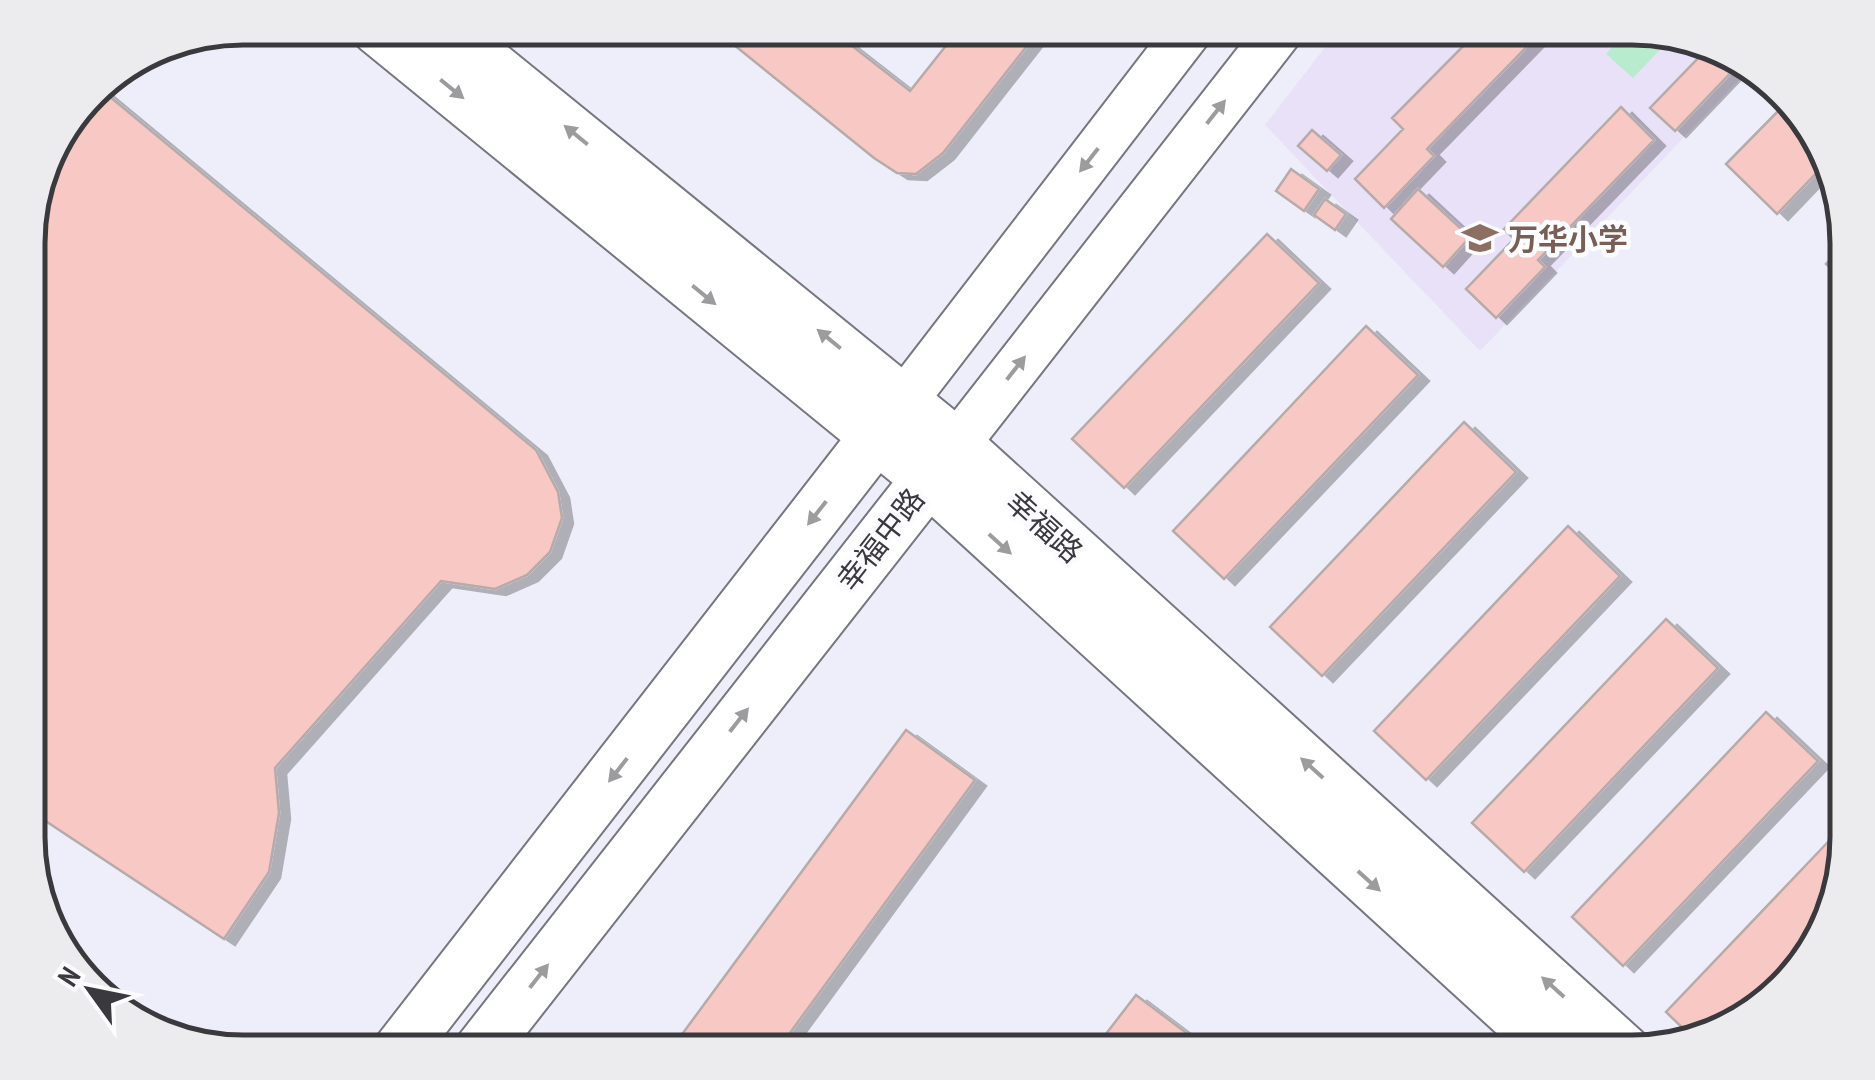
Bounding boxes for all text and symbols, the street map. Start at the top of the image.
one-way arrow [440,78,465,99]
one-way arrow [1205,99,1226,125]
one-way arrow [563,125,588,146]
one-way arrow [1079,147,1100,173]
school or university icon: 万华小学 [1461,219,1499,257]
place label: 万华小学 [1508,219,1628,258]
one-way arrow [692,284,717,305]
one-way arrow [816,329,841,350]
one-way arrow [1005,355,1026,381]
street label: 幸福中路 [828,480,932,598]
street label: 幸福路 [999,481,1091,571]
one-way arrow [807,500,828,526]
one-way arrow [988,532,1012,555]
one-way arrow [728,707,749,732]
one-way arrow [608,757,629,782]
one-way arrow [1300,757,1324,780]
one-way arrow [1357,869,1381,892]
north arrow [40,940,140,1040]
text: N [49,960,88,993]
one-way arrow [528,963,549,989]
one-way arrow [1541,976,1566,998]

